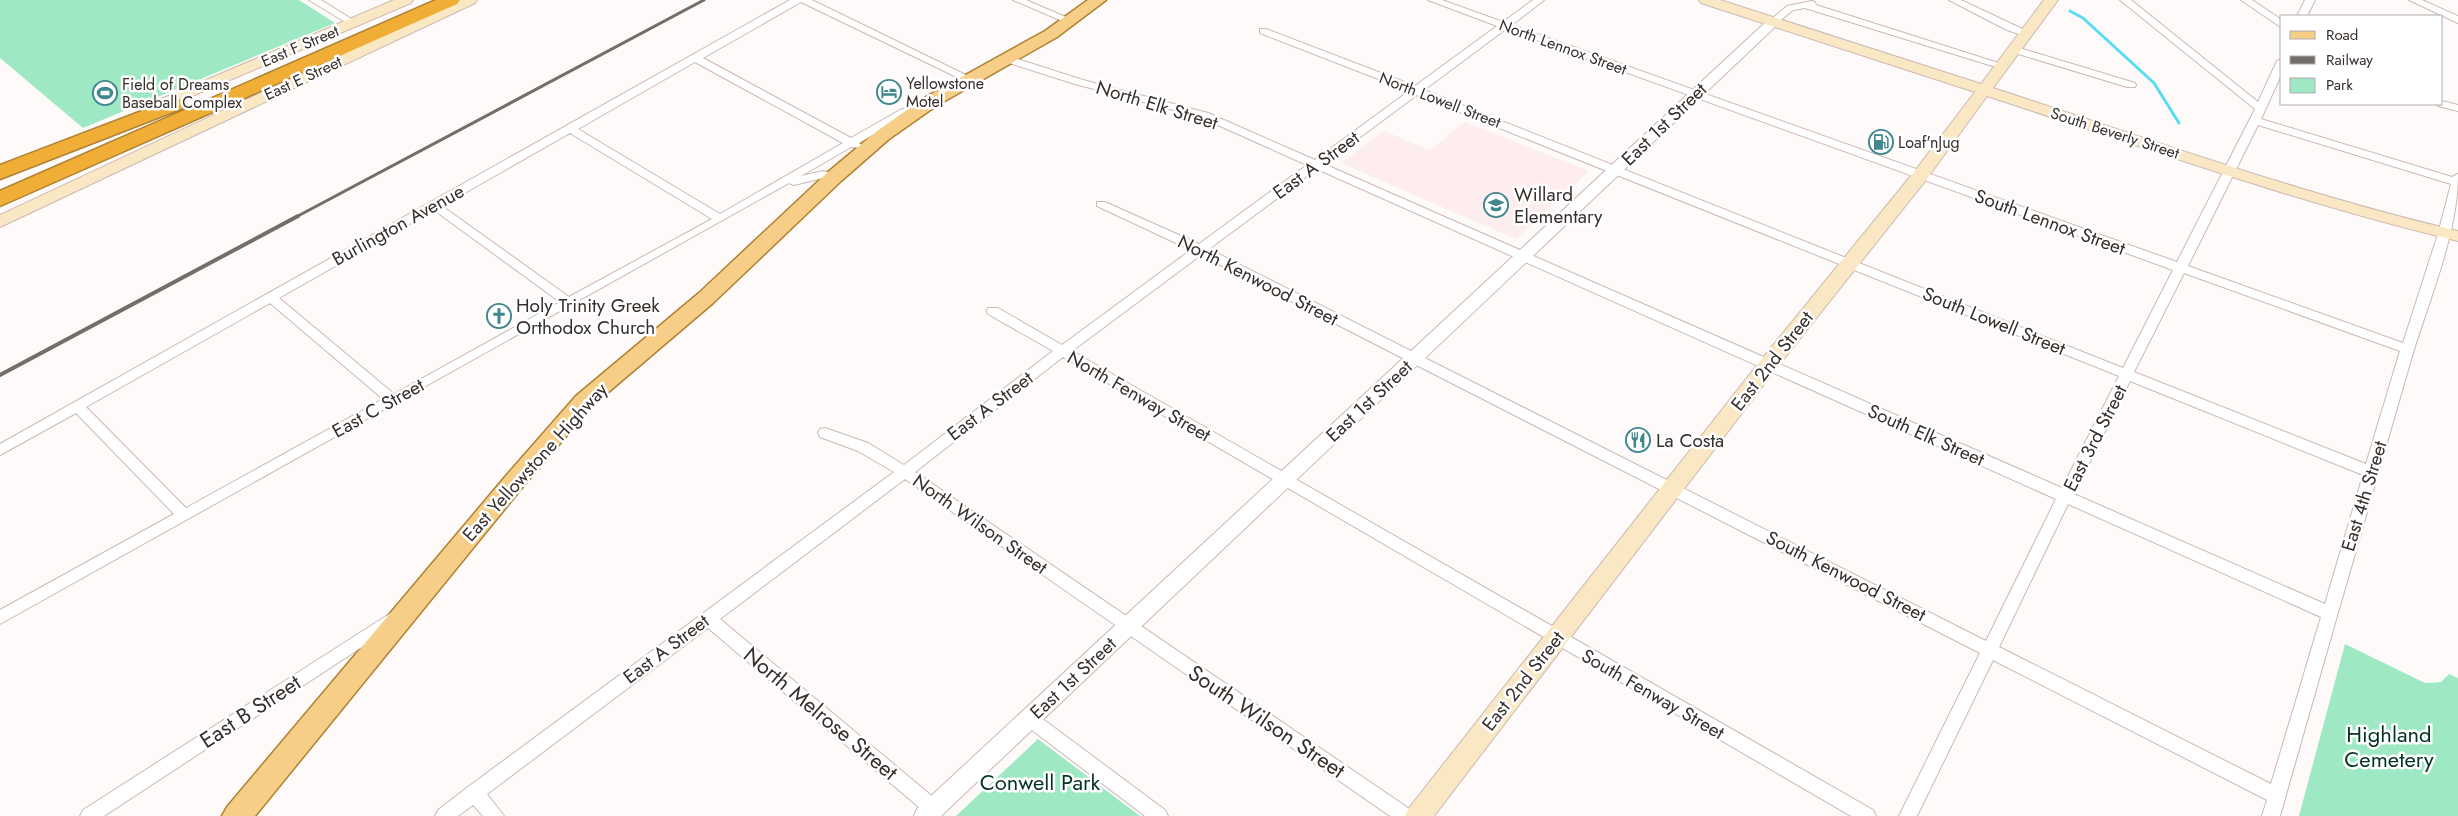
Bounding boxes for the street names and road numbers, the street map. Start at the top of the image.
street label: North Lennox Street [1496,13,1630,81]
street label: East F Street [258,19,343,73]
street label: East E Street [260,50,346,106]
street label: North Lowell Street [1376,66,1504,134]
street label: North Elk Street [1093,74,1222,136]
street label: East 1st Street [1615,76,1713,172]
street label: South Beverly Street [2048,101,2182,165]
street label: East A Street [1267,124,1365,206]
street label: Burlington Avenue [327,177,469,272]
street label: South Lennox Street [1971,182,2129,262]
street label: North Kenwood Street [1173,228,1343,332]
street label: South Lowell Street [1919,280,2070,362]
street label: East 2nd Street [1724,305,1820,417]
street label: North Fenway Street [1062,344,1216,448]
street label: East 1st Street [1320,354,1418,448]
street label: East A Street [942,365,1039,447]
street label: East C Street [327,371,429,444]
street label: East Yellowstone Highway [456,376,614,547]
street label: East 3rd Street [2057,380,2134,496]
street label: South Elk Street [1863,397,1989,473]
street label: East 4th Street [2334,437,2394,555]
street label: North Wilson Street [907,467,1053,581]
street label: South Kenwood Street [1761,524,1931,628]
street label: East A Street [618,608,715,690]
street label: East 2nd Street [1475,625,1571,737]
street label: East 1st Street [1024,631,1122,725]
street label: North Melrose Street [737,639,906,788]
street label: South Fenway Street [1577,642,1730,746]
street label: South Wilson Street [1182,657,1352,786]
street label: East B Street [193,666,307,756]

